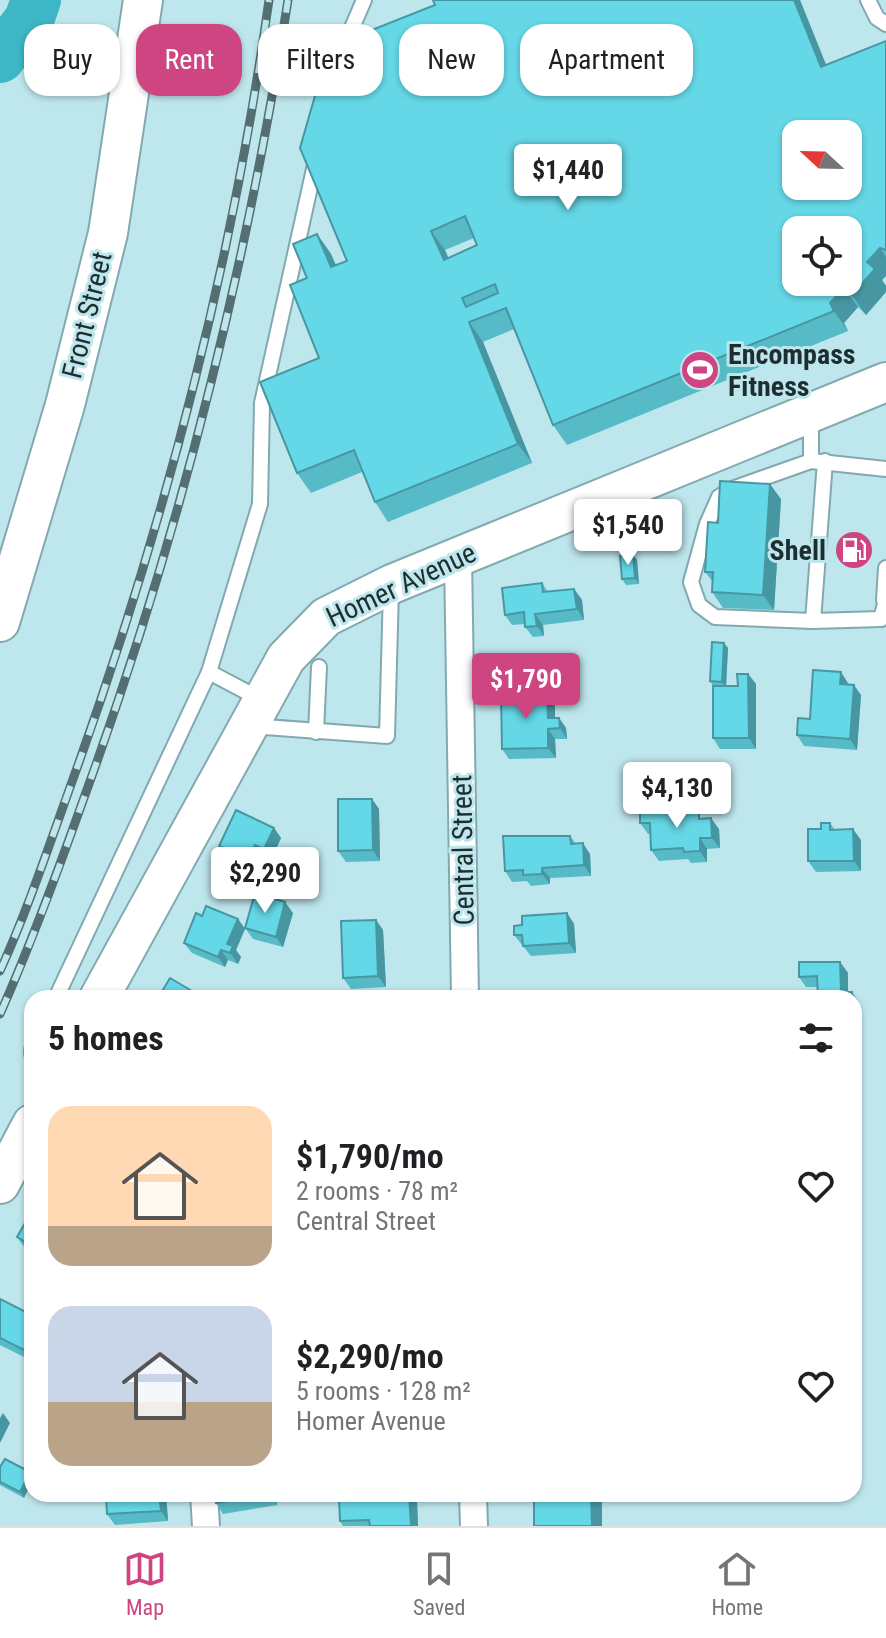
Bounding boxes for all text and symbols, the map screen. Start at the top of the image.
chip: Buy [24,24,120,96]
chip: Rent [136,24,242,96]
chip: Filters [258,24,383,96]
chip: New [399,24,504,96]
chip: Apartment [520,24,693,96]
north arrow [782,120,862,200]
map controls [782,120,862,296]
pin: $1,440 [503,144,633,212]
text: $1,440 [532,155,604,185]
button: locate [782,216,862,296]
street label: Front Street [55,248,119,382]
place label: Encompass Fitness [728,338,856,403]
sports icon: Encompass Fitness [679,349,721,391]
pin: $1,540 [563,499,693,567]
text: $1,540 [592,510,664,540]
fuel station icon: Shell [833,529,875,571]
place label: Shell [770,534,826,567]
street label: Homer Avenue [321,536,481,634]
pin: $1,790 [461,653,591,721]
text: $1,790 [490,664,562,694]
pin: $4,130 [612,762,742,830]
text: $4,130 [641,773,713,803]
street label: Central Street [445,774,481,926]
pin: $2,290 [200,847,330,915]
text: $2,290 [229,858,301,888]
icon: filters [794,1016,838,1060]
text: 5 homes [48,1018,164,1058]
text: $1,790/mo [296,1136,444,1176]
icon: home [112,1138,208,1234]
icon: heart [794,1164,838,1208]
text: 2 rooms · 78 m² [296,1176,458,1206]
text: Central Street [296,1206,436,1236]
text: $2,290/mo [296,1336,444,1376]
icon: home [112,1338,208,1434]
icon: heart [794,1364,838,1408]
text: 5 rooms · 128 m² [296,1376,471,1406]
text: Homer Avenue [296,1406,446,1436]
tab: Map [123,1547,167,1620]
tab: Saved [413,1547,465,1620]
tab: Home [711,1547,763,1620]

